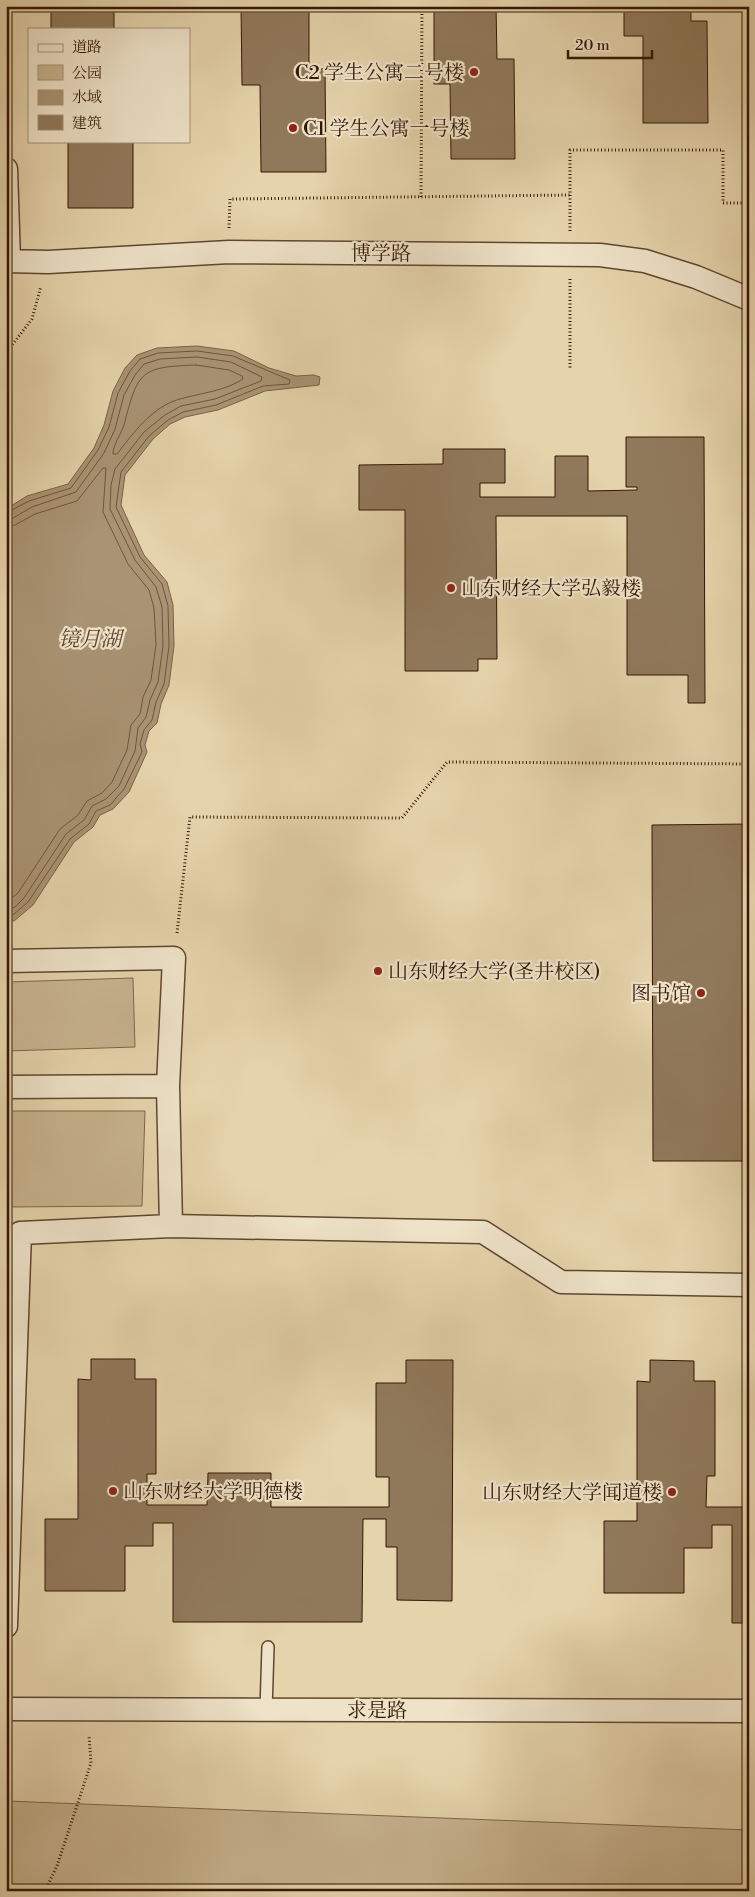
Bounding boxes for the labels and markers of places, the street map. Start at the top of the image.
place label: C2 学生公寓二号楼 [295,61,464,86]
marker: C2 学生公寓二号楼 [468,66,480,78]
place label: C1 学生公寓一号楼 [303,117,469,142]
marker: C1 学生公寓一号楼 [287,122,299,134]
place label: 山东财经大学弘毅楼 [461,577,641,602]
marker: 山东财经大学弘毅楼 [445,582,457,594]
place label: 山东财经大学(圣井校区) [388,960,600,985]
marker: 山东财经大学(圣井校区) [372,965,384,977]
place label: 图书馆 [631,982,691,1007]
marker: 图书馆 [695,987,707,999]
place label: 山东财经大学明德楼 [123,1480,303,1505]
place label: 山东财经大学闻道楼 [482,1481,662,1506]
marker: 山东财经大学明德楼 [107,1485,119,1497]
marker: 山东财经大学闻道楼 [666,1486,678,1498]

